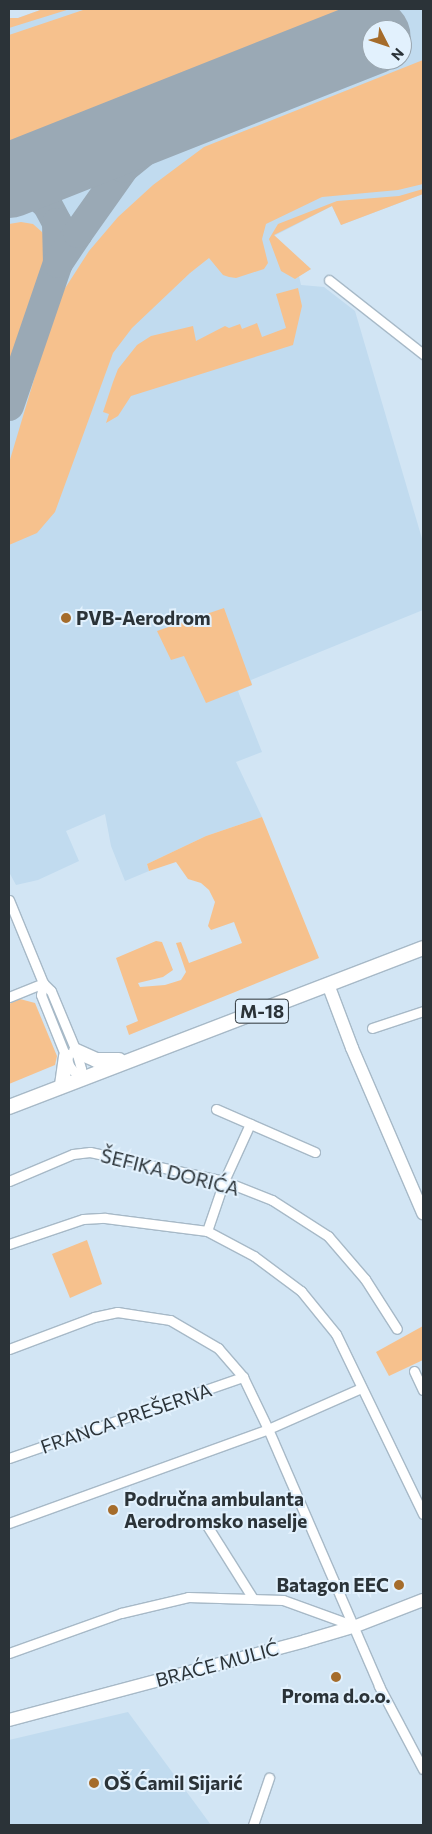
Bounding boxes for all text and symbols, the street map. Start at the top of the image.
north arrow [362,20,412,70]
text: N [388,45,408,64]
place label: PVB-Aerodrom [76,607,211,629]
marker: PVB-Aerodrom [60,612,72,624]
road number: M-18 [234,996,290,1026]
street label: ŠEFIKA DORIĆA [98,1144,242,1200]
street label: FRANCA PREŠERNA [38,1378,214,1458]
place label: Područna ambulanta Aerodromsko naselje [124,1488,307,1532]
marker: Područna ambulanta Aerodromsko naselje [106,1503,120,1517]
place label: Batagon EEC [276,1574,389,1596]
marker: Batagon EEC [393,1579,405,1591]
street label: BRAĆE MULIĆ [153,1637,281,1691]
marker: Proma d.o.o. [330,1671,342,1683]
place label: Proma d.o.o. [281,1685,391,1707]
place label: OŠ Ćamil Sijarić [104,1772,243,1794]
marker: OŠ Ćamil Sijarić [88,1777,100,1789]

